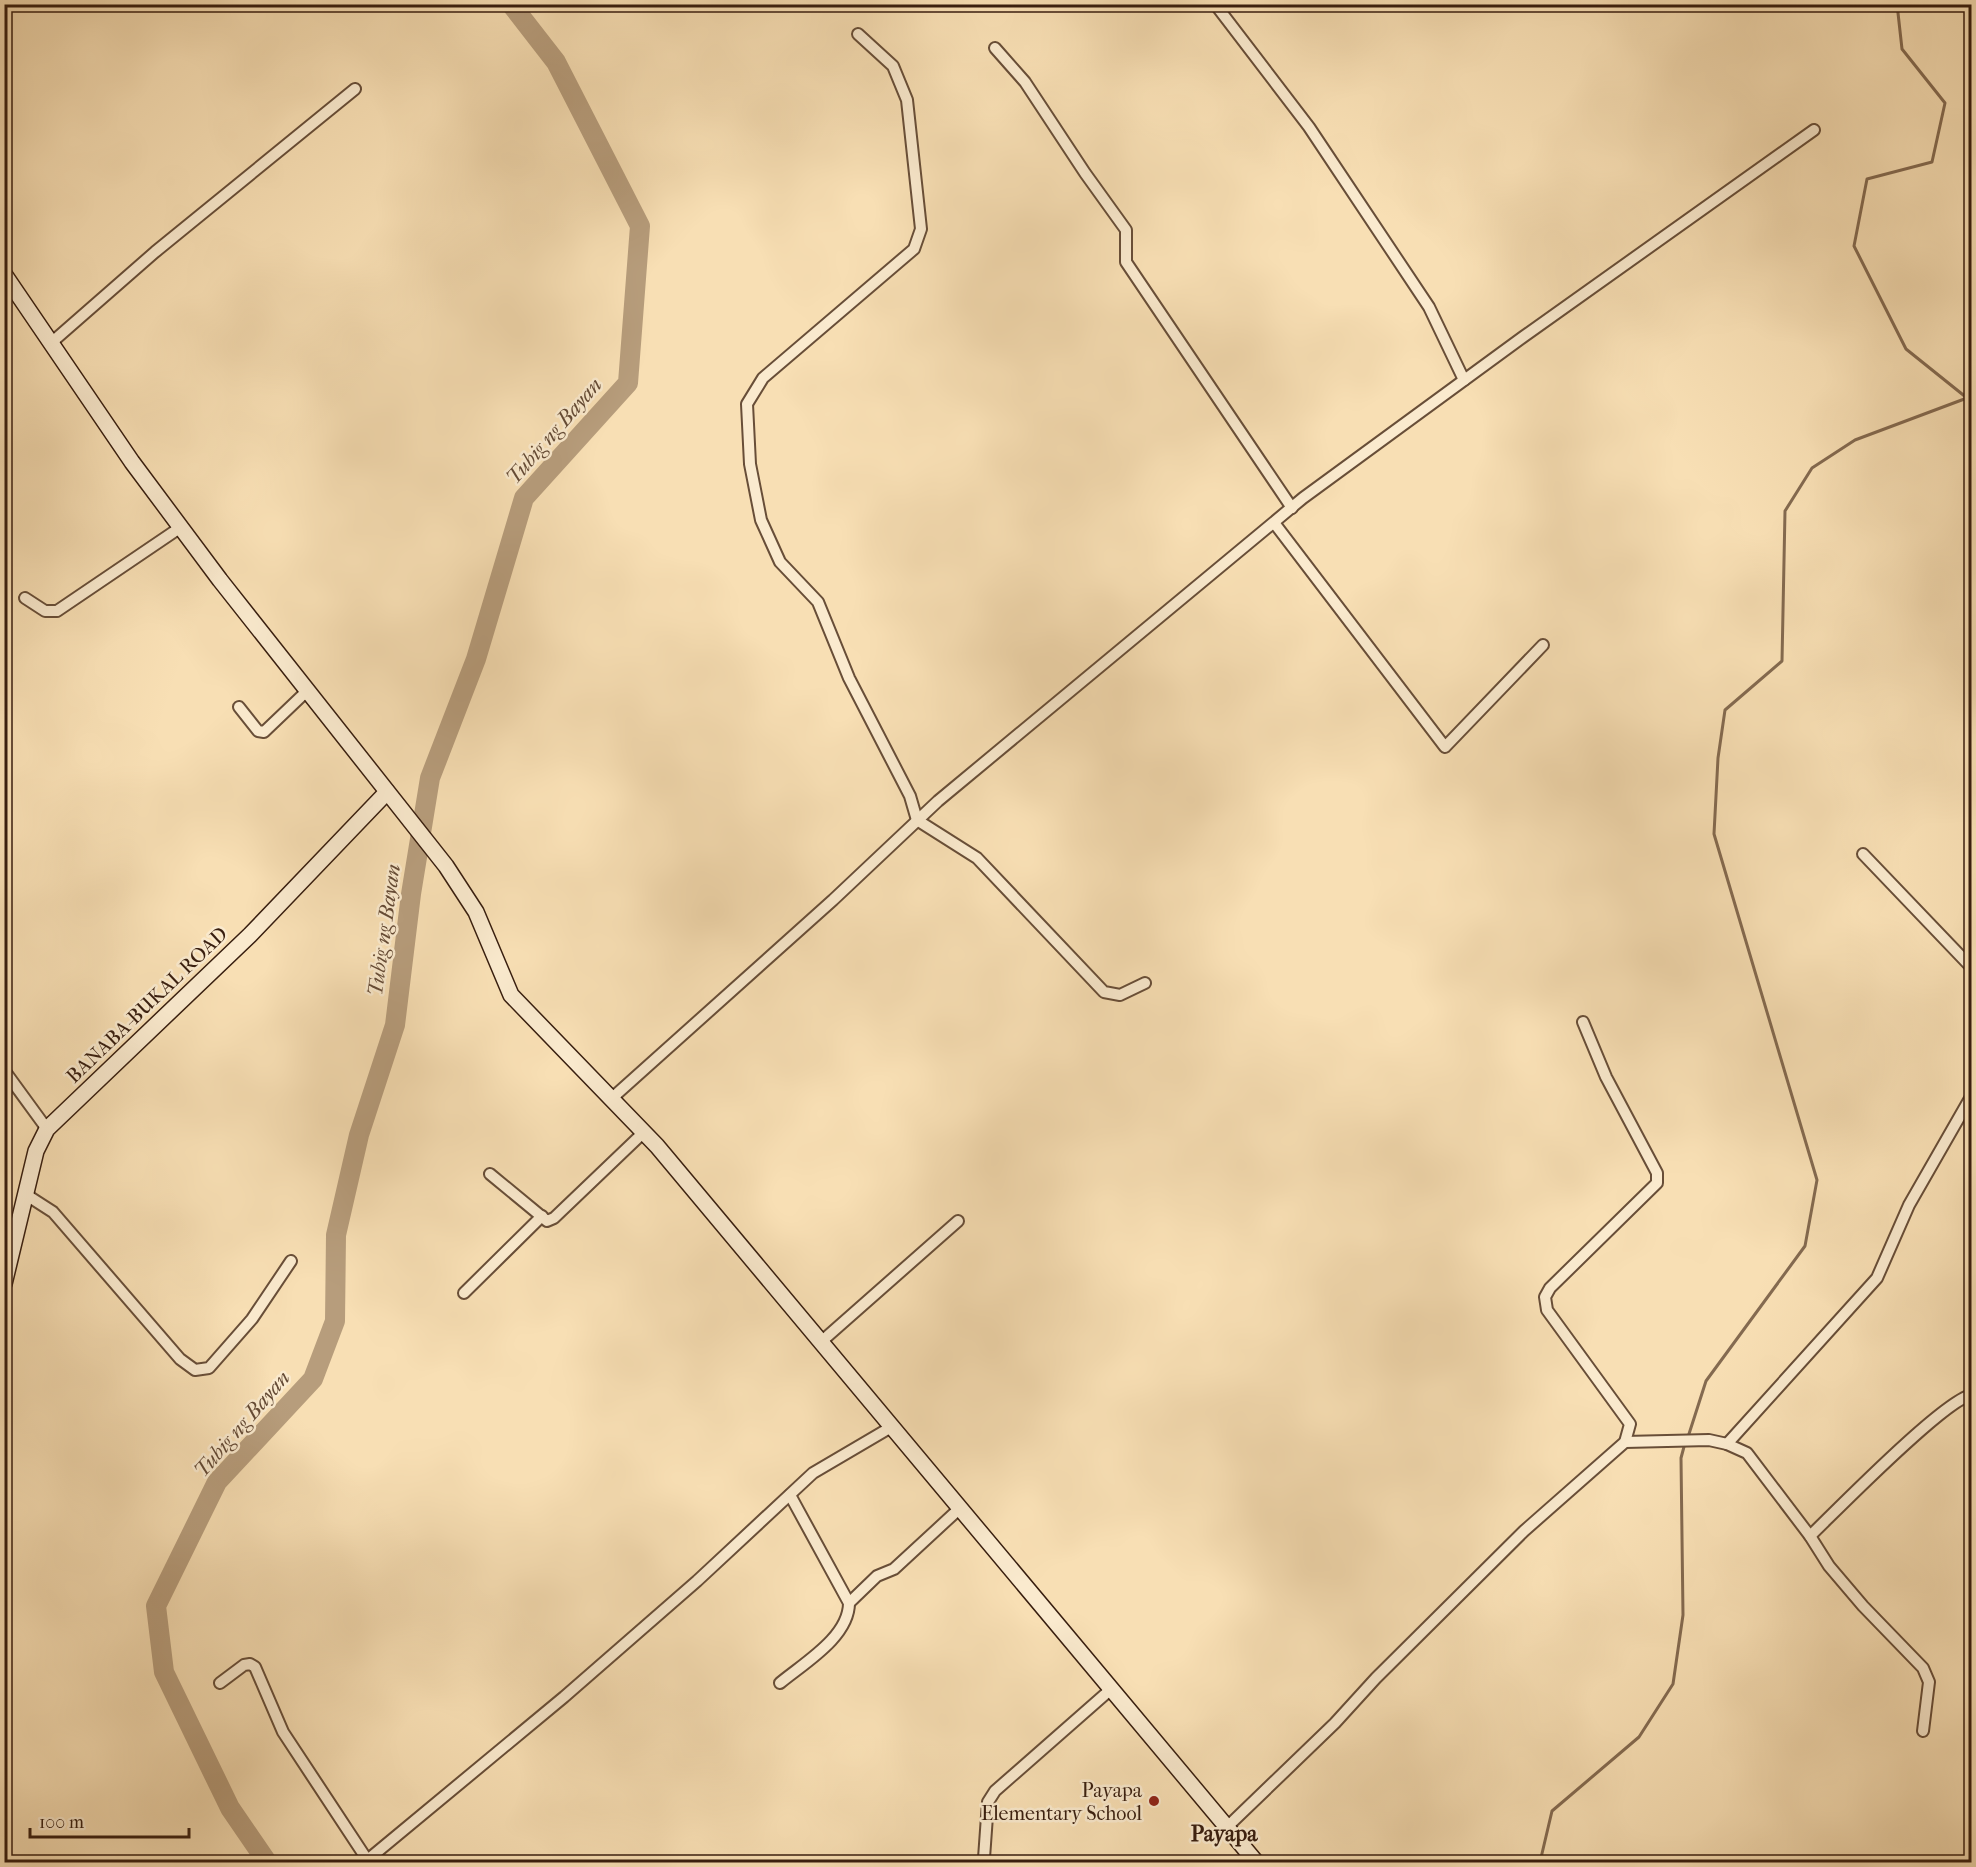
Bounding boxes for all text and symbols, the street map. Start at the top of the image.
water label: Tubig ng Bayan [501,373,607,489]
water label: Tubig ng Bayan [363,862,405,998]
street label: BANABA-BUKAL ROAD [62,922,232,1088]
water label: Tubig ng Bayan [189,1366,295,1482]
place label: Payapa Elementary School [981,1779,1143,1825]
marker: Payapa Elementary School [1147,1794,1161,1808]
scale bar [30,1801,189,1839]
text: 100 m [39,1812,84,1833]
district label: Payapa [1191,1821,1258,1847]

